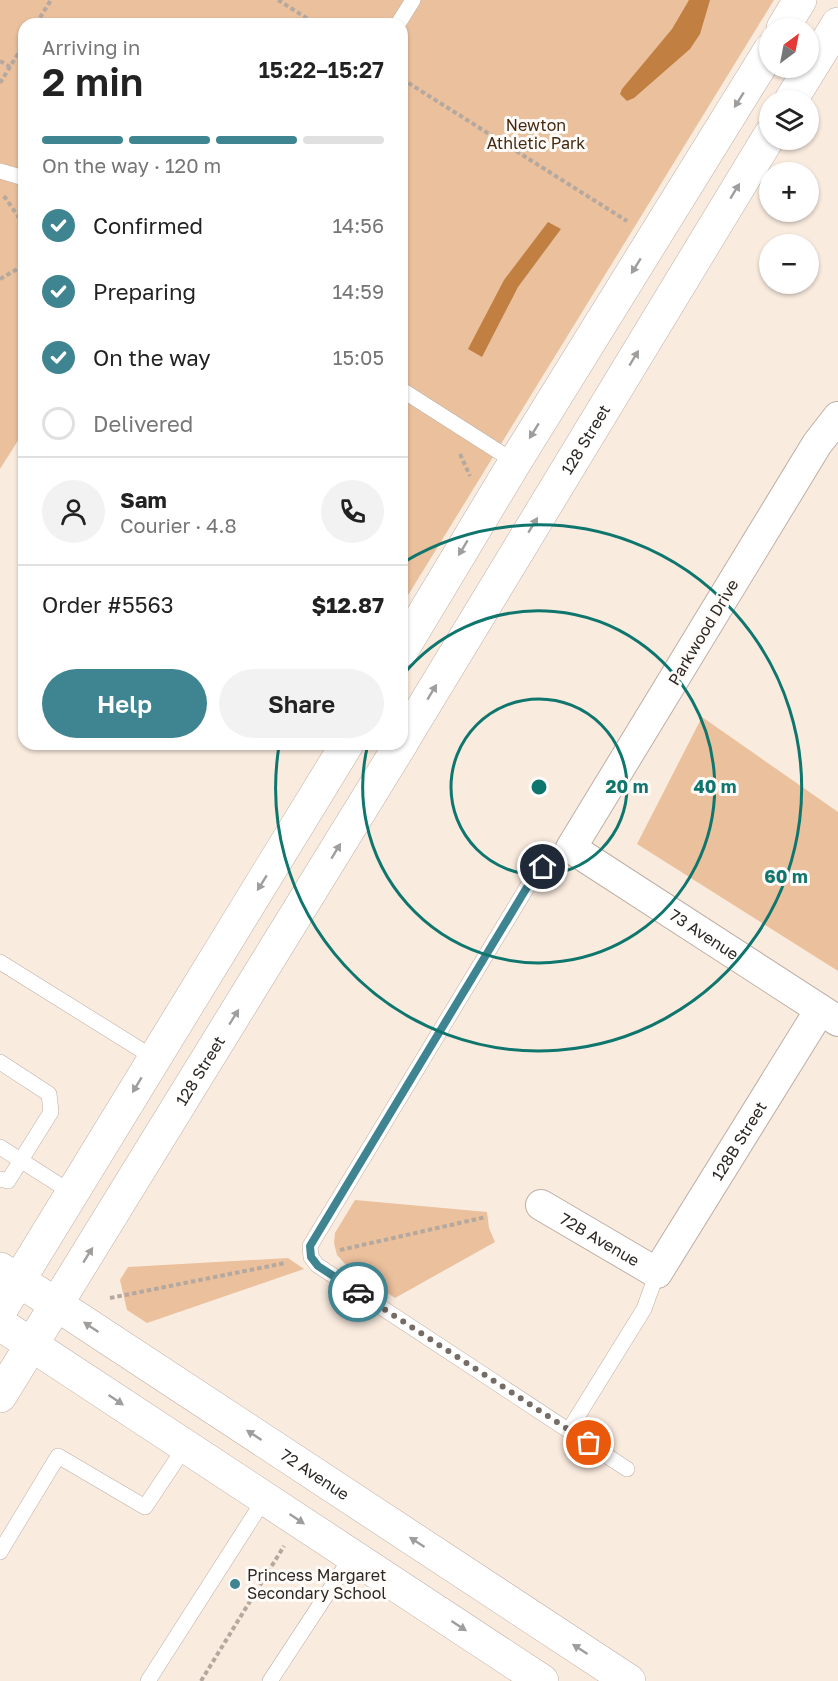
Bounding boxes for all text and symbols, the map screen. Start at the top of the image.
north arrow [759,18,819,78]
map controls [759,18,819,294]
text: Arriving in [42,35,140,59]
text: 15:22–15:27 [259,56,384,83]
text: 2 min [42,58,143,105]
button: layers [759,90,819,150]
one-way arrow [733,92,744,108]
park label: Newton Athletic Park [487,115,585,153]
text: On the way · 120 m [42,153,221,177]
button: + [759,162,819,222]
one-way arrow [730,183,741,199]
icon: check [42,209,75,242]
text: Confirmed [93,212,203,239]
text: 14:56 [332,213,384,237]
button: − [759,234,819,294]
one-way arrow [631,257,642,274]
icon: check [42,275,75,308]
text: Preparing [93,278,196,305]
text: 14:59 [332,279,384,303]
icon: check [42,341,75,374]
text: On the way [93,344,211,371]
text: 15:05 [333,345,384,369]
one-way arrow [629,350,640,366]
street label: 128 Street [557,401,614,478]
text: Delivered [93,410,193,437]
one-way arrow [528,423,539,439]
button: person [42,480,105,543]
button: phone [321,480,384,543]
text: Sam [120,486,167,513]
text: Courier · 4.8 [120,513,237,537]
one-way arrow [528,517,539,533]
one-way arrow [458,540,468,557]
street label: Parkwood Drive [663,575,743,689]
text: Order #5563 [42,591,174,618]
text: $12.87 [311,591,384,618]
button: Help [42,669,207,738]
button: Share [219,669,384,738]
one-way arrow [427,684,438,700]
text: 20 m [606,775,648,797]
text: 40 m [693,775,737,797]
centre of rings [529,777,549,797]
pin [517,841,568,892]
one-way arrow [330,843,341,859]
icon: home [526,850,559,883]
text: 60 m [764,865,808,887]
one-way arrow [256,875,267,891]
street label: 73 Avenue [666,905,743,964]
one-way arrow [228,1009,239,1025]
street label: 128 Street [171,1032,229,1109]
one-way arrow [132,1077,143,1093]
street label: 128B Street [707,1098,771,1184]
street label: 72B Avenue [556,1208,643,1271]
one-way arrow [82,1247,93,1263]
courier [328,1262,388,1322]
icon: car [342,1276,375,1309]
one-way arrow [83,1322,99,1333]
one-way arrow [108,1395,124,1406]
pin [563,1417,614,1468]
icon: bag [572,1426,605,1459]
one-way arrow [246,1429,262,1440]
street label: 72 Avenue [277,1445,353,1504]
one-way arrow [288,1513,304,1525]
one-way arrow [409,1536,425,1547]
place label: Princess Margaret Secondary School [247,1565,386,1603]
marker: Princess Margaret Secondary School [228,1577,242,1591]
one-way arrow [451,1621,467,1632]
one-way arrow [572,1643,588,1655]

